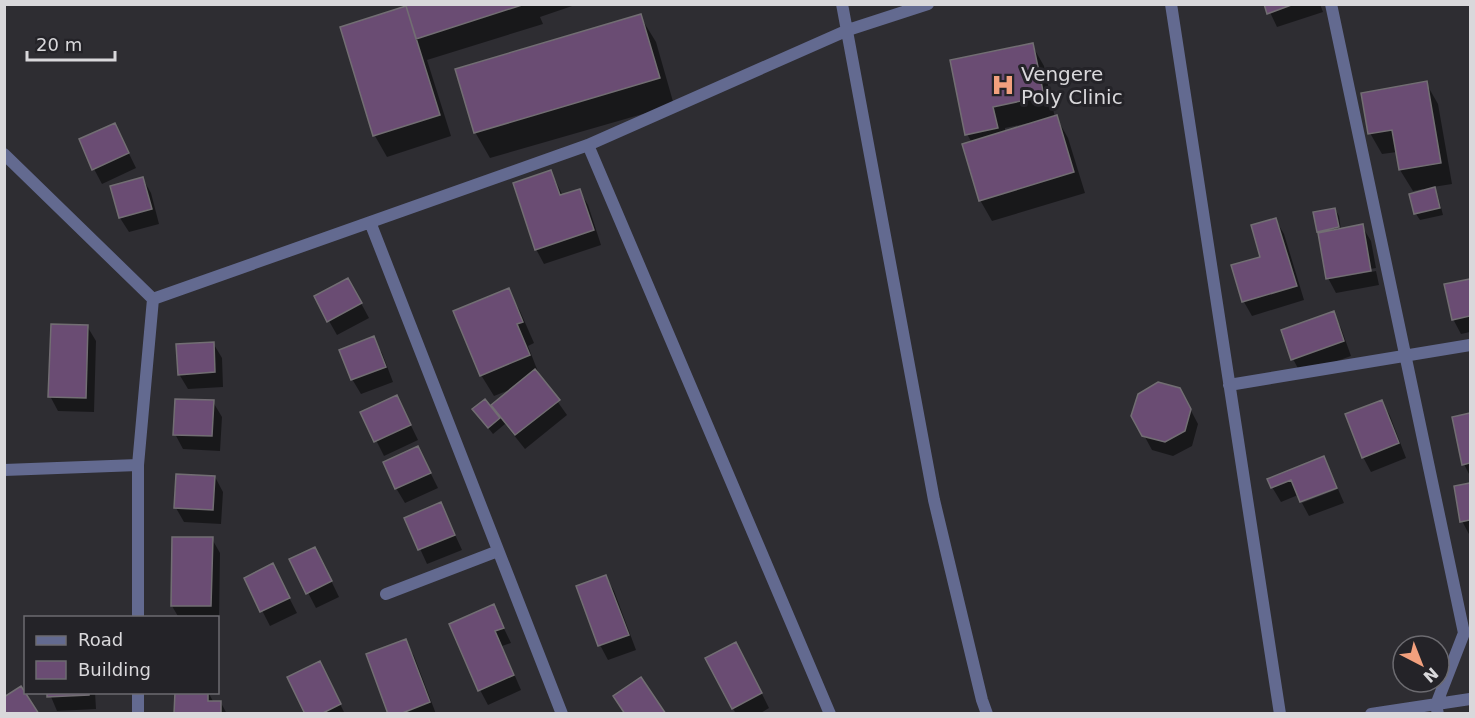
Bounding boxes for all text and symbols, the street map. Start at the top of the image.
scale bar [27,24,116,62]
text: 20 m [36,34,82,55]
place label: Vengere Poly Clinic [1021,62,1123,109]
hospital icon: Vengere Poly Clinic [990,72,1016,98]
legend [24,616,219,694]
text: Road [78,629,123,650]
north arrow [1391,634,1451,694]
text: Building [78,659,151,680]
text: N [1419,663,1442,686]

